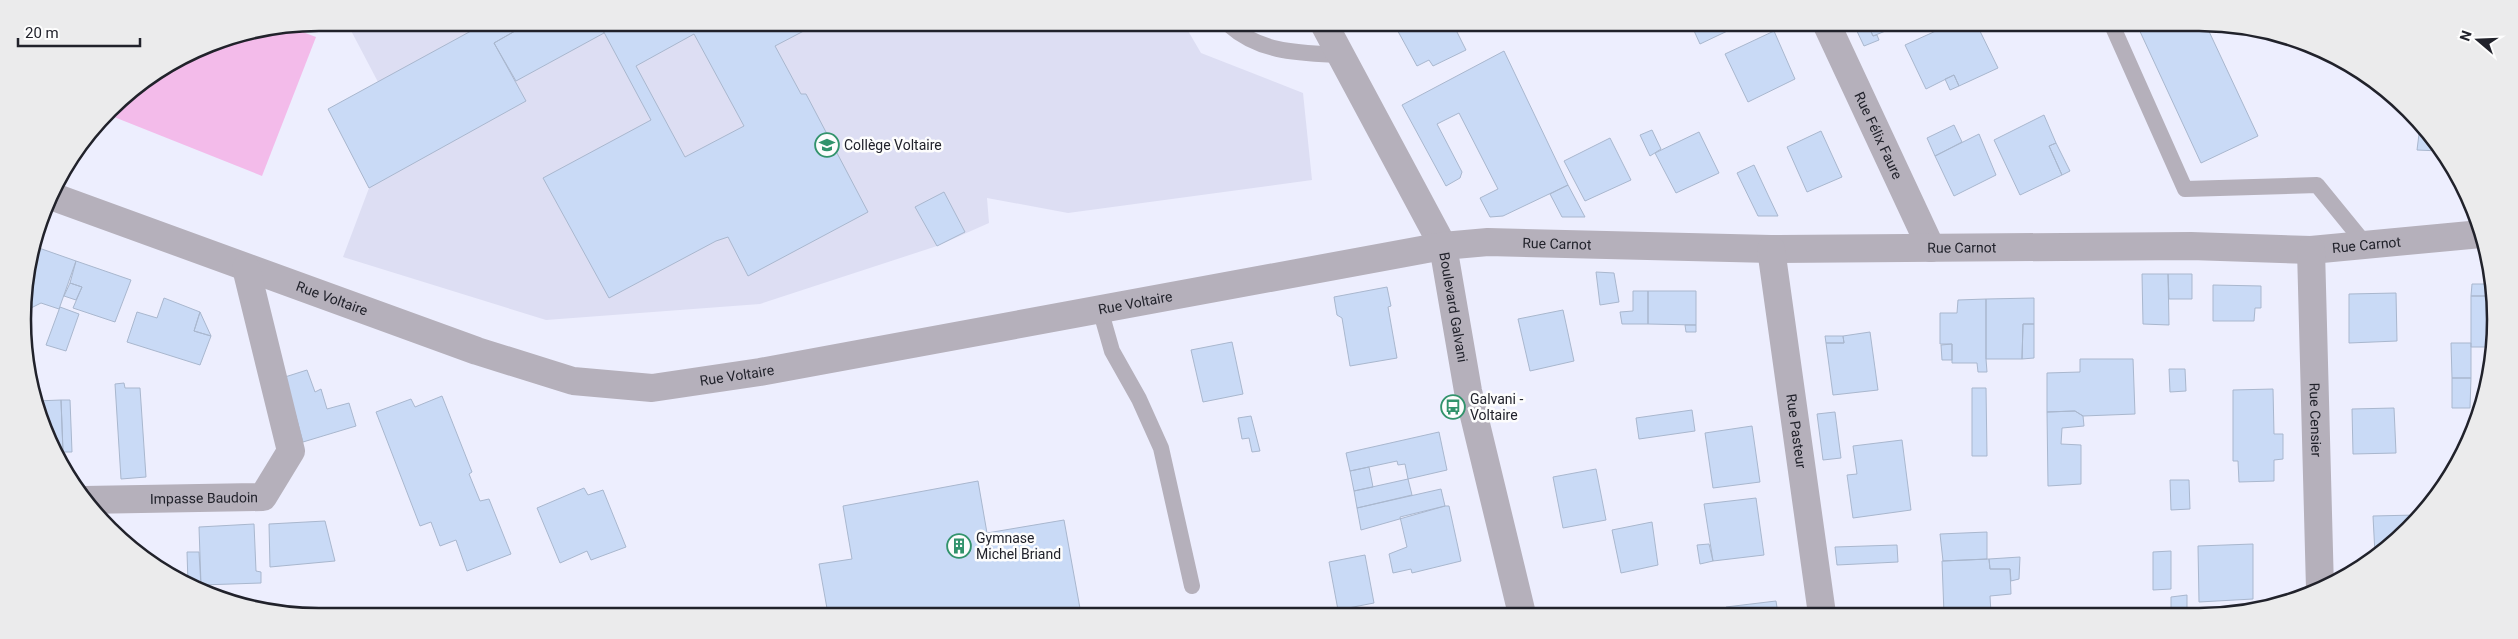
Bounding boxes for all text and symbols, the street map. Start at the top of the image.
scale bar [18,15,140,47]
north arrow [2453,15,2503,65]
text: 20 m [25,24,59,42]
text: N [2457,28,2475,43]
street label: Rue Félix Faure [1851,89,1906,182]
school or university icon: Collège Voltaire [814,132,840,158]
place label: Collège Voltaire [844,137,942,153]
street label: Rue Carnot [2331,234,2402,256]
street label: Rue Carnot [1522,235,1592,253]
street label: Rue Carnot [1927,239,1997,256]
street label: Boulevard Galvani [1436,251,1471,364]
street label: Rue Voltaire [294,278,370,319]
street label: Rue Voltaire [1097,288,1174,317]
street label: Rue Voltaire [699,362,775,389]
street label: Rue Censier [2307,383,2325,458]
place label: Galvani - Voltaire [1470,391,1523,423]
street label: Rue Pasteur [1783,393,1810,470]
bus stop icon: Galvani - Voltaire [1440,394,1466,420]
street label: Impasse Baudoin [150,489,258,507]
place label: Gymnase Michel Briand [976,530,1061,562]
building icon: Gymnase Michel Briand [946,533,972,559]

